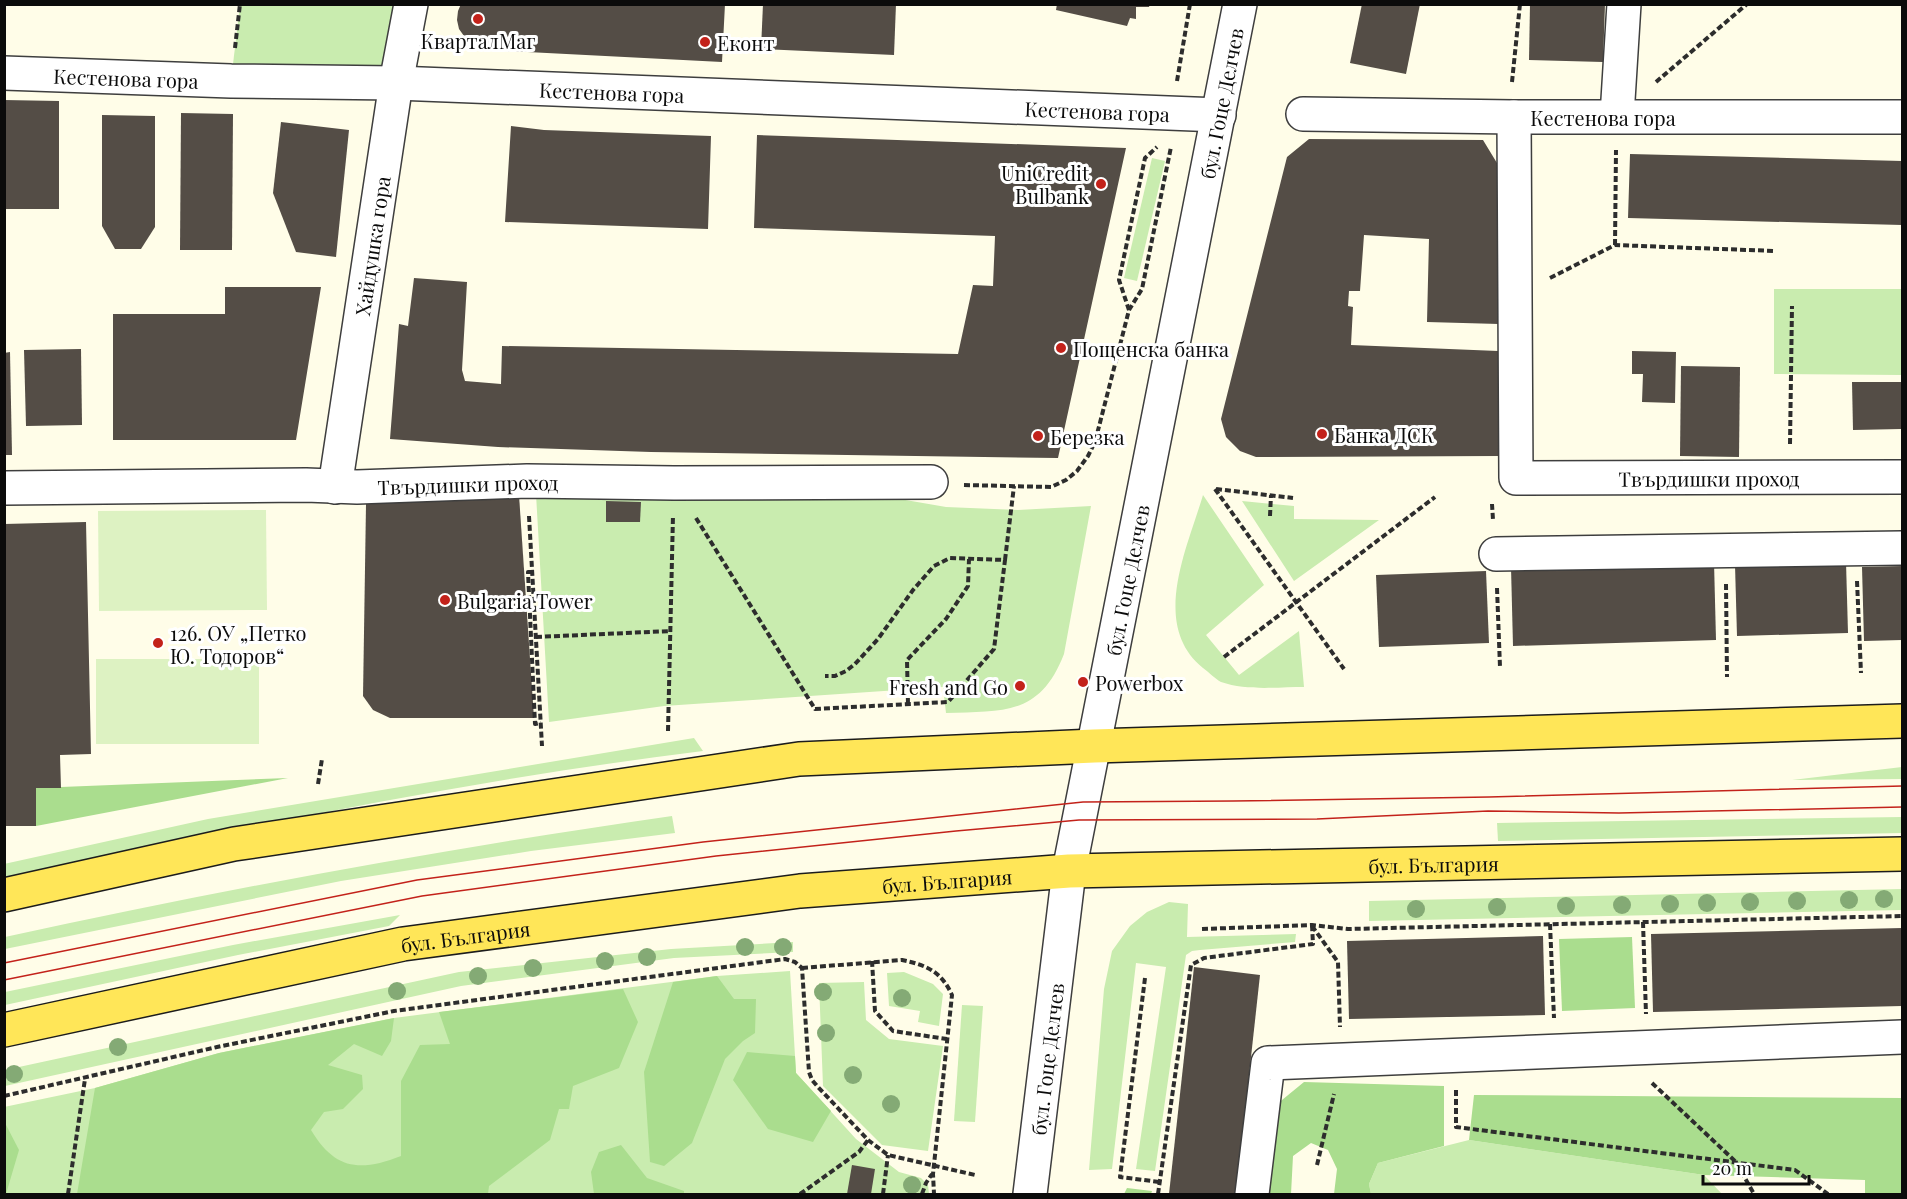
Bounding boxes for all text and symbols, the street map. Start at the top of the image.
marker: КварталМаг [471,12,485,26]
street label: бул. Гоце Делчев [1192,25,1249,181]
place label: КварталМаг [421,27,535,54]
place label: Еконт [717,29,775,56]
marker: Еконт [698,35,712,49]
street label: Кестенова гора [53,61,199,93]
street label: Кестенова гора [539,75,685,108]
street label: Кестенова гора [1024,94,1170,127]
street label: Кестенова гора [1530,104,1676,131]
place label: UniCredit Bulbank [1001,159,1090,209]
street label: Хайдушка гора [348,174,395,317]
marker: UniCredit Bulbank [1094,177,1108,191]
place label: Пощенска банка [1073,335,1229,362]
marker: Пощенска банка [1054,341,1068,355]
place label: Банка ДСК [1334,421,1435,448]
place label: Березка [1050,423,1125,450]
marker: Банка ДСК [1315,427,1329,441]
marker: Березка [1031,429,1045,443]
street label: Твърдишки проход [1619,464,1800,491]
street label: Твърдишки проход [377,467,559,500]
street label: бул. Гоце Делчев [1098,502,1155,658]
place label: Bulgaria Tower [457,587,593,614]
marker: Bulgaria Tower [438,593,452,607]
place label: 126. ОУ „Петко Ю. Тодоров“ [170,619,307,669]
marker: 126. ОУ „Петко Ю. Тодоров“ [151,636,165,650]
place label: Powerbox [1095,669,1184,696]
place label: Fresh and Go [889,673,1008,700]
marker: Powerbox [1076,675,1090,689]
marker: Fresh and Go [1013,679,1027,693]
street label: бул. България [1368,849,1499,878]
street label: бул. България [881,862,1013,898]
street label: бул. България [399,914,532,958]
street label: бул. Гоце Делчев [1024,981,1069,1137]
scale bar [1703,1148,1810,1186]
text: 20 m [1712,1156,1752,1180]

